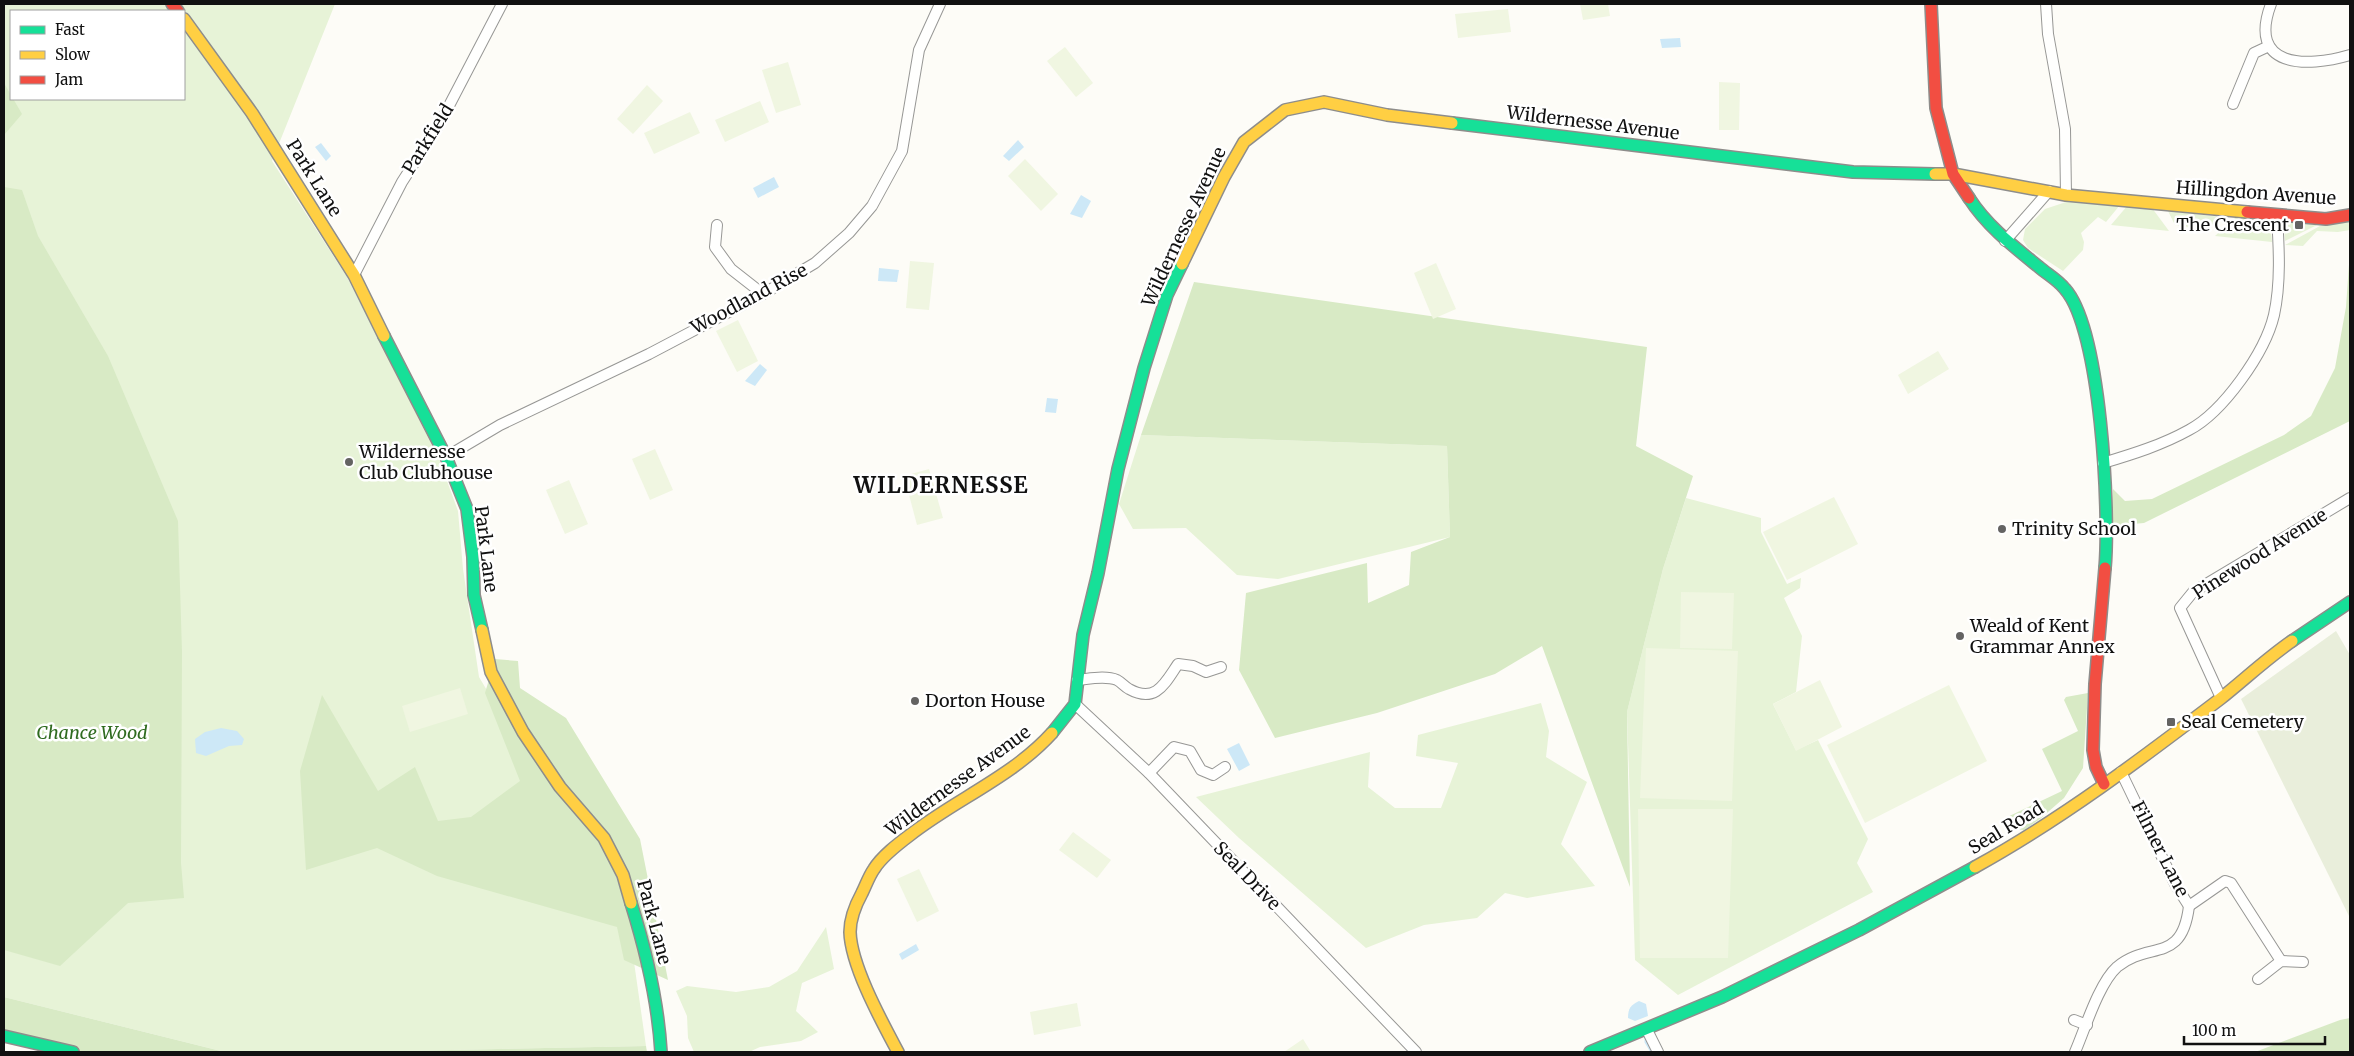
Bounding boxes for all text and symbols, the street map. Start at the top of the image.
legend [10,10,185,100]
text: Fast [55,20,85,39]
text: Slow [55,45,90,64]
text: Jam [54,70,83,89]
street label: Parkfield [397,99,458,178]
street label: Wildernesse Avenue [1504,100,1681,145]
street label: Park Lane [282,135,347,221]
street label: Wildernesse Avenue [1136,143,1231,311]
street label: Hillingdon Avenue [2175,175,2337,210]
place label: The Crescent [2176,213,2289,236]
marker: The Crescent [2293,219,2305,231]
street label: Woodland Rise [686,258,811,339]
place label: Wildernesse Club Clubhouse [358,440,493,484]
marker: Wildernesse Club Clubhouse [343,456,355,468]
district label: WILDERNESSE [852,471,1029,499]
street label: Pinewood Avenue [2188,503,2331,604]
street label: Park Lane [470,504,503,594]
place label: Trinity School [2012,517,2137,540]
marker: Trinity School [1996,523,2008,535]
place label: Weald of Kent Grammar Annex [1969,614,2115,658]
marker: Weald of Kent Grammar Annex [1954,630,1966,642]
place label: Dorton House [925,689,1045,712]
marker: Dorton House [909,695,921,707]
place label: Seal Cemetery [2181,710,2305,733]
marker: Seal Cemetery [2165,716,2177,728]
street label: Wildernesse Avenue [880,720,1035,842]
park label: Chance Wood [36,721,148,744]
street label: Seal Road [1964,796,2048,859]
street label: Filmer Lane [2126,797,2194,901]
street label: Seal Drive [1209,836,1286,915]
street label: Park Lane [632,877,677,967]
scale bar [2184,1014,2325,1046]
text: 100 m [2192,1021,2236,1040]

